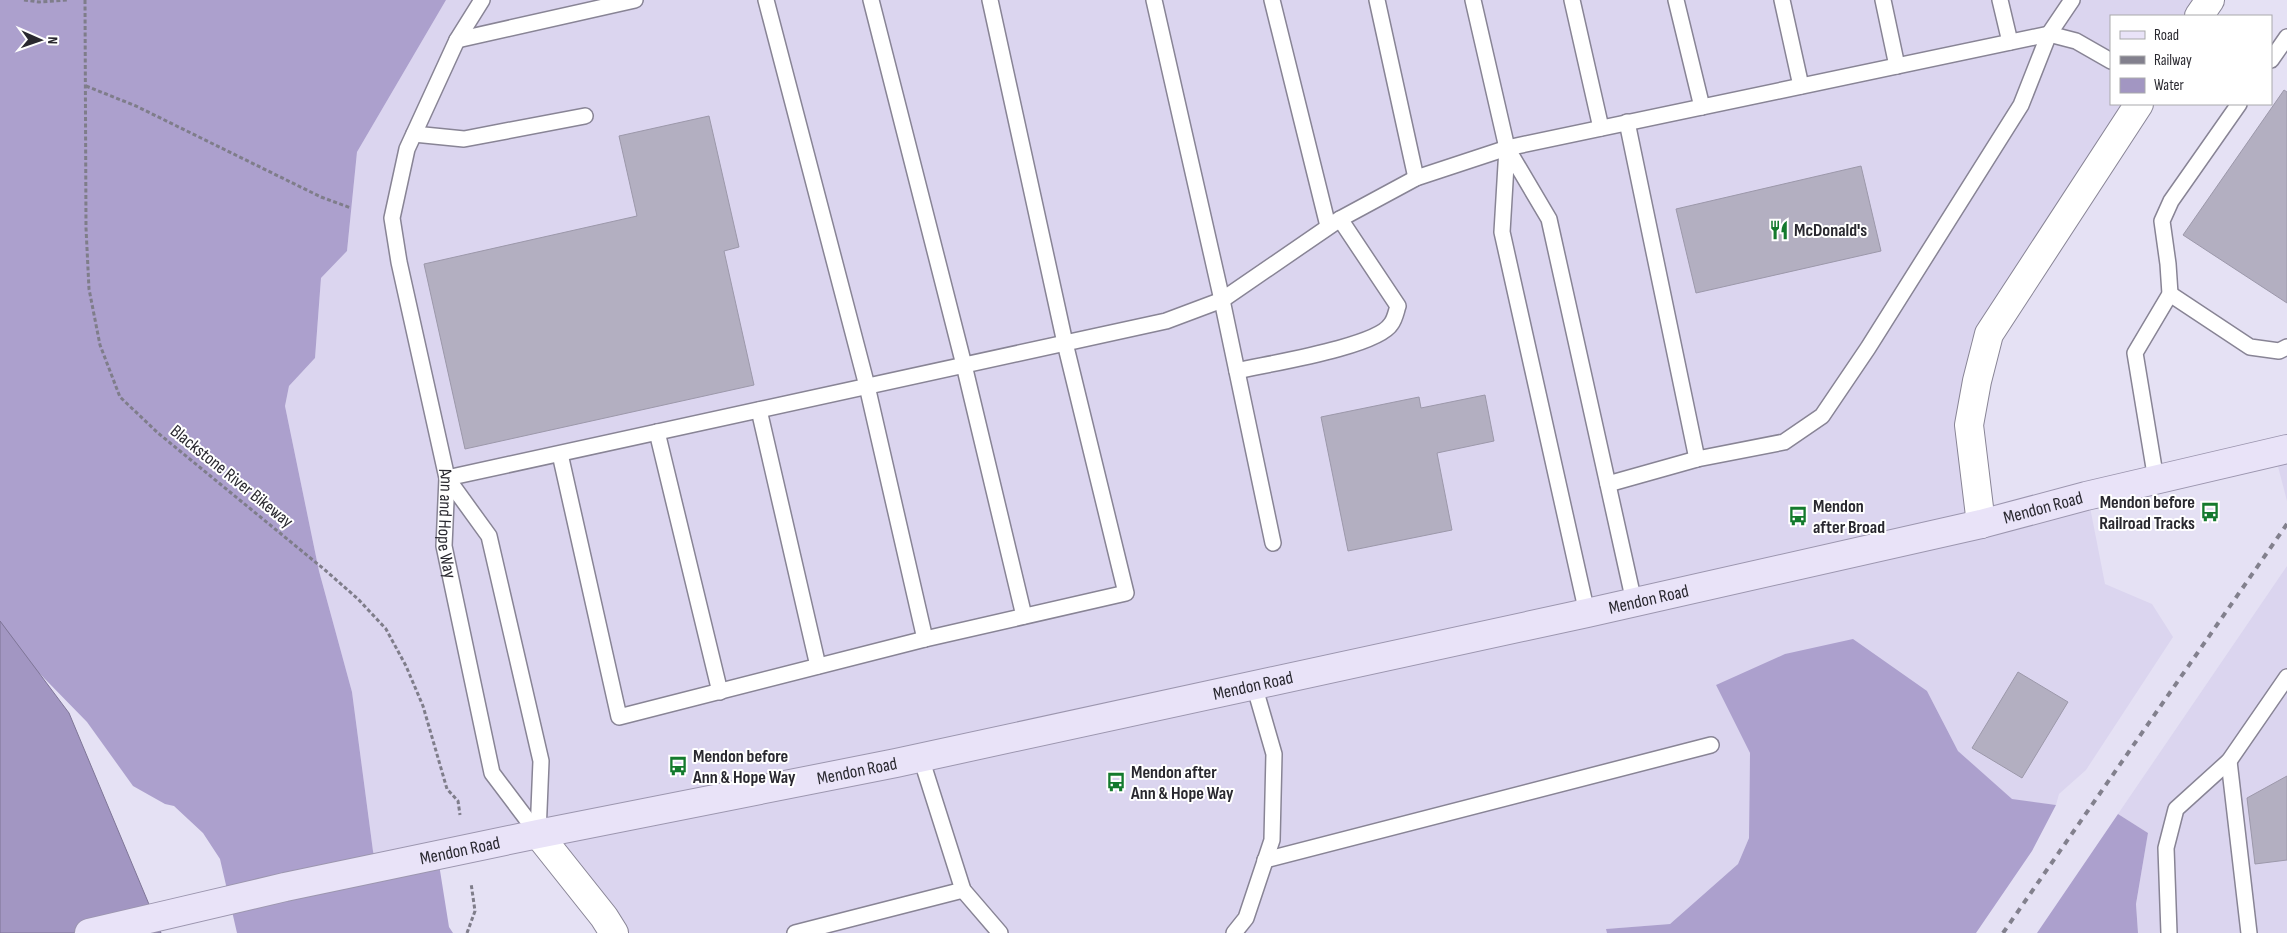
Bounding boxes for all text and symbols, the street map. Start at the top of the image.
north arrow [15,15,65,65]
legend [2110,15,2272,105]
text: Road [2154,26,2179,45]
text: N [44,36,61,44]
text: Railway [2154,51,2192,70]
text: Water [2154,76,2185,95]
restaurant icon: McDonald's [1768,219,1790,241]
place label: McDonald's [1794,220,1867,241]
street label: Blackstone River Bikeway [166,420,297,532]
street label: Ann and Hope Way [433,465,461,580]
street label: Mendon Road [2001,487,2085,529]
place label: Mendon before Railroad Tracks [2099,492,2195,534]
place label: Mendon after Broad [1813,496,1885,538]
bus stop icon: Mendon before Railroad Tracks [2199,501,2221,523]
bus stop icon: Mendon after Broad [1787,505,1809,527]
street label: Mendon Road [1607,580,1691,619]
street label: Mendon Road [1211,667,1295,705]
place label: Mendon before Ann & Hope Way [692,746,796,788]
street label: Mendon Road [815,753,899,789]
bus stop icon: Mendon before Ann & Hope Way [667,755,689,777]
place label: Mendon after Ann & Hope Way [1130,762,1234,804]
bus stop icon: Mendon after Ann & Hope Way [1105,771,1127,793]
street label: Mendon Road [418,832,502,869]

